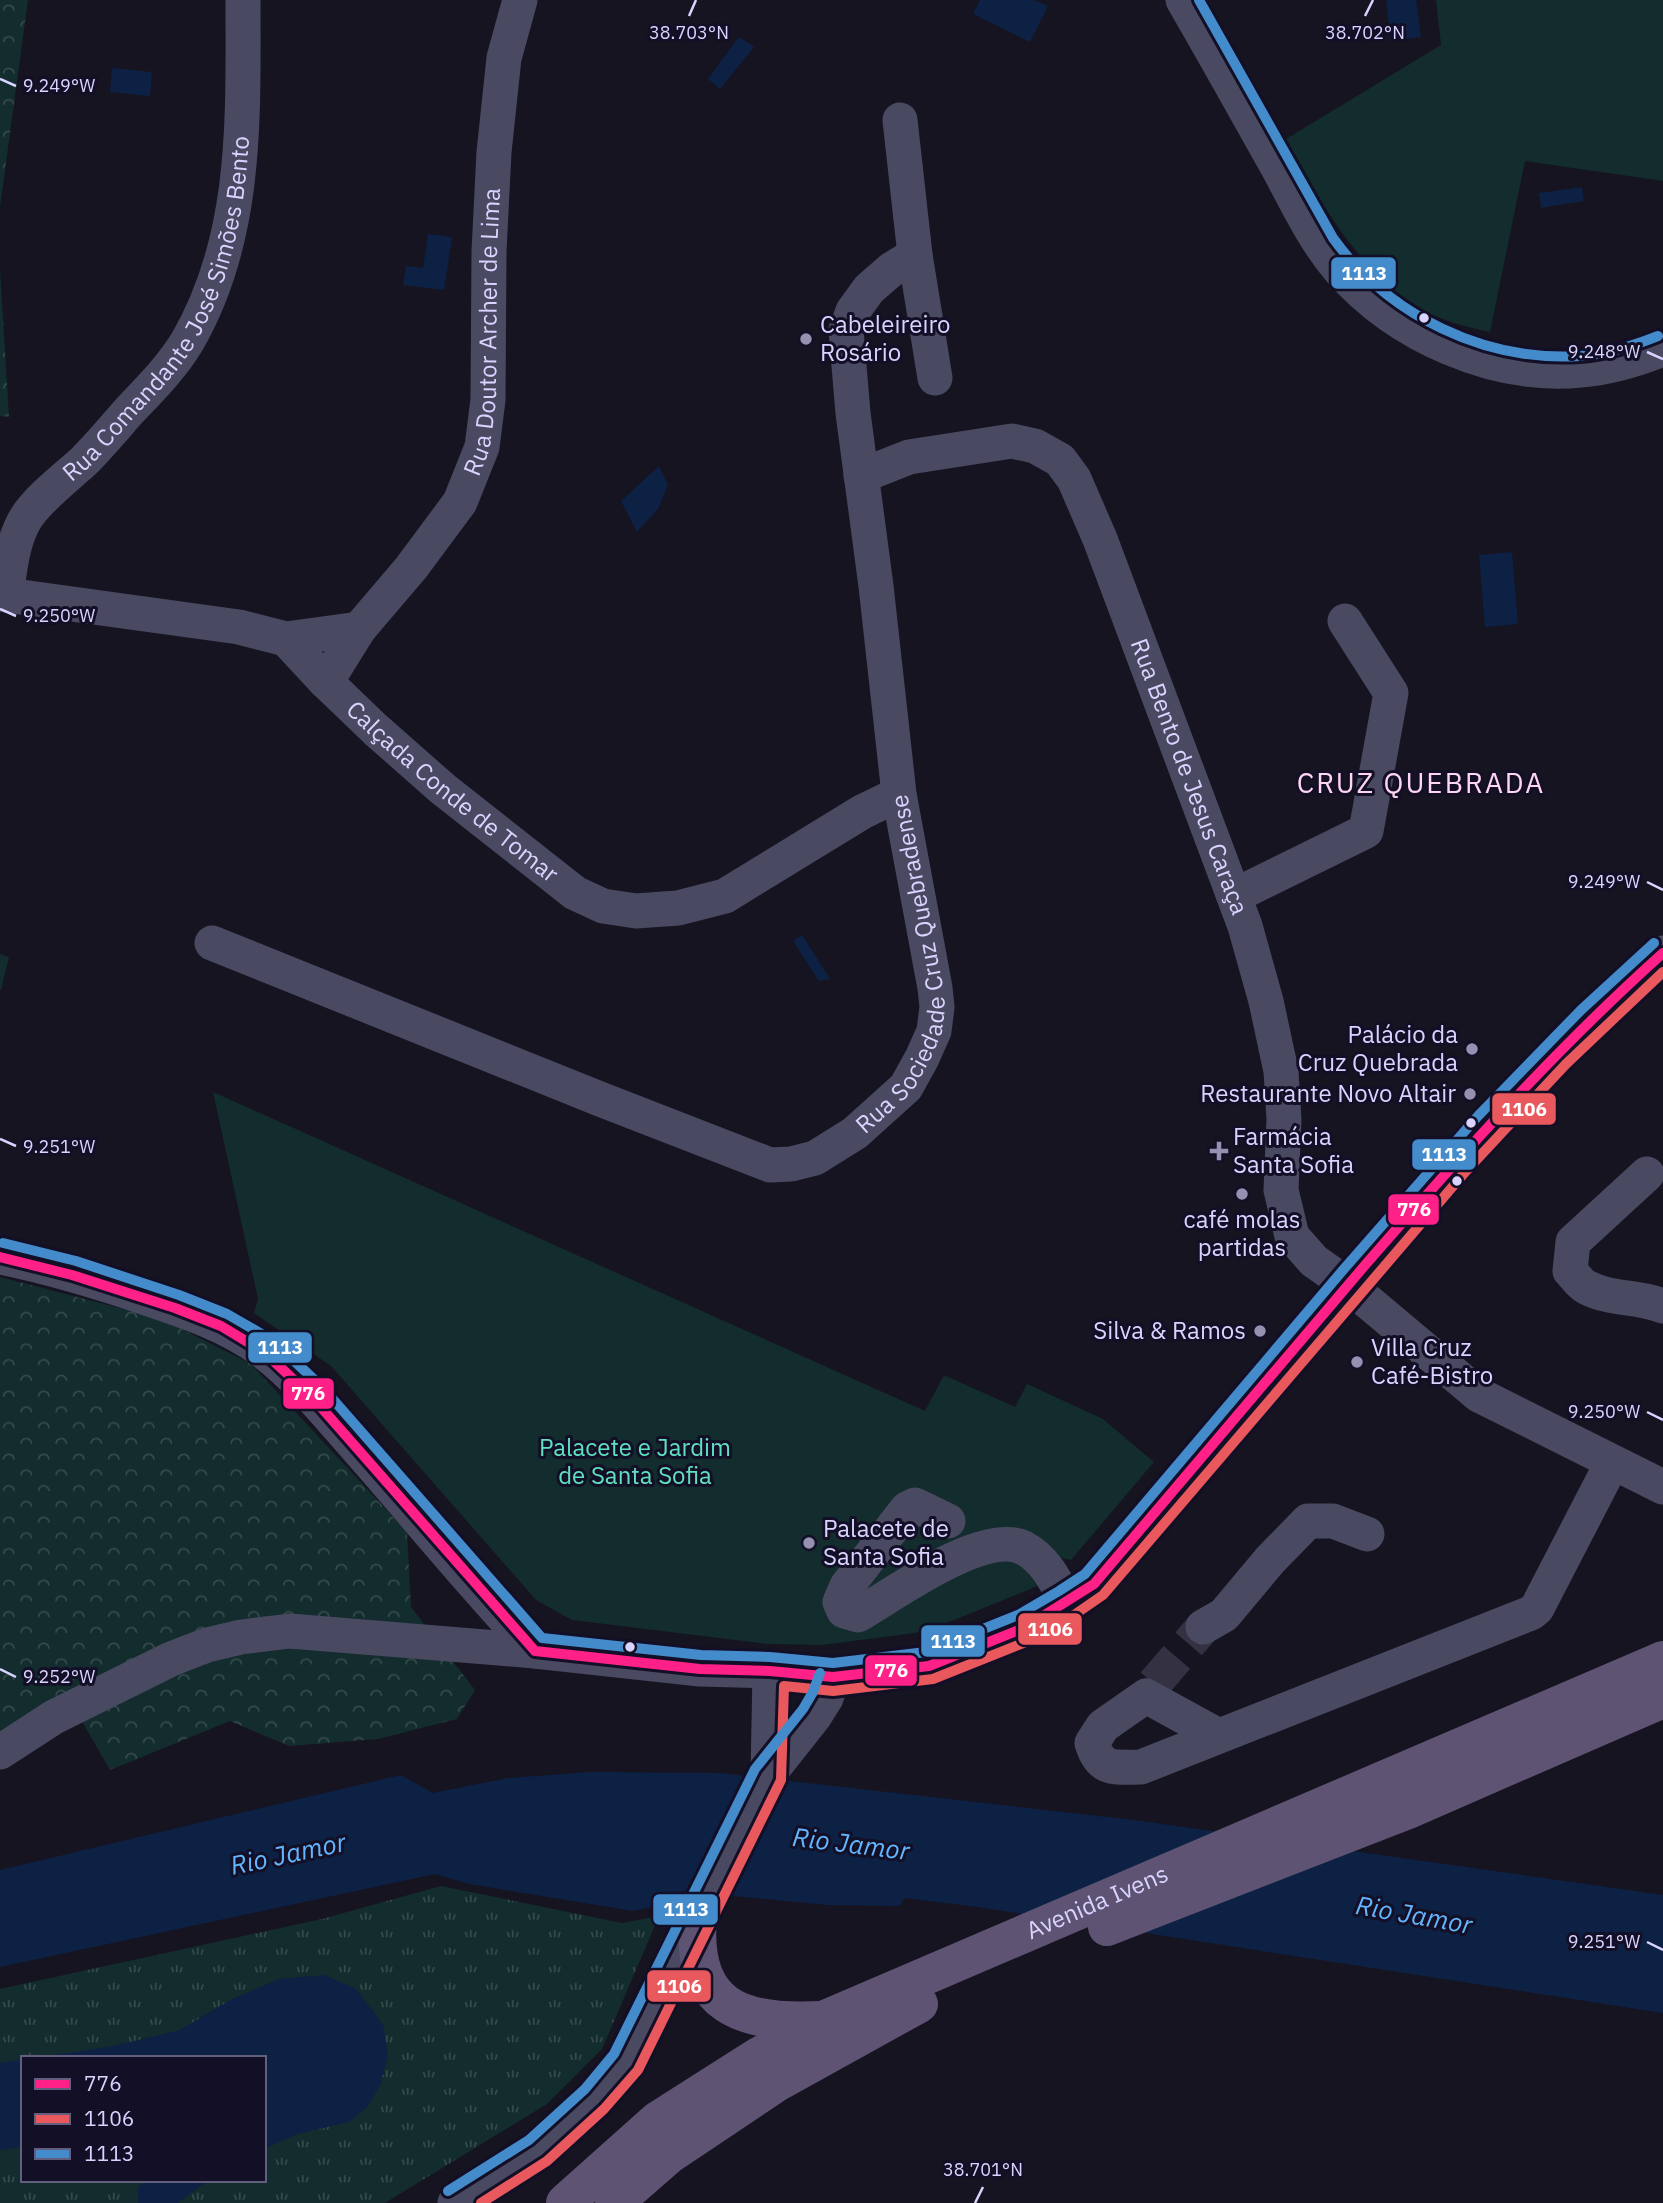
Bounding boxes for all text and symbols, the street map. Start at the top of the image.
text: 38.703°N [649,21,729,44]
text: 38.702°N [1325,21,1405,44]
text: 9.249°W [23,74,95,97]
street label: Rua Comandante José Simões Bento [55,135,256,488]
street label: Rua Doutor Archer de Lima [455,187,507,480]
line badge: 1113 [1330,256,1397,290]
text: 1113 [1341,261,1387,285]
place label: Cabeleireiro Rosário [820,308,951,368]
unlabelled marker [1417,311,1431,325]
marker: Cabeleireiro Rosário [798,331,814,347]
text: 9.248°W [1568,340,1640,363]
text: 9.250°W [23,604,95,627]
street label: Rua Bento de Jesus Caraça [1124,634,1256,919]
street label: Calçada Conde de Tomar [340,693,566,889]
district label: CRUZ QUEBRADA [1297,764,1545,801]
street label: Rua Sociedade Cruz Quebradense [848,792,952,1140]
text: 9.249°W [1568,870,1640,893]
place label: Palácio da Cruz Quebrada [1298,1018,1458,1078]
marker: Palácio da Cruz Quebrada [1464,1041,1480,1057]
place label: Restaurante Novo Altair [1200,1077,1456,1109]
marker: Restaurante Novo Altair [1462,1086,1478,1102]
line badge: 1106 [1491,1092,1557,1126]
text: 1106 [1501,1097,1547,1121]
unlabelled marker [1464,1116,1478,1130]
place label: Farmácia Santa Sofia [1233,1120,1354,1180]
text: 9.251°W [23,1135,95,1158]
line badge: 1113 [1411,1138,1477,1171]
text: 1113 [1421,1142,1467,1166]
marker: Farmácia Santa Sofia [1211,1143,1227,1159]
unlabelled marker [1450,1174,1464,1188]
marker: café molas partidas [1234,1186,1250,1202]
line badge: 776 [1387,1193,1440,1226]
text: 776 [1397,1197,1431,1221]
place label: café molas partidas [1184,1203,1300,1263]
place label: Silva & Ramos [1093,1314,1246,1346]
marker: Silva & Ramos [1252,1323,1268,1339]
line badge: 1113 [247,1331,313,1364]
place label: Villa Cruz Café-Bistro [1371,1331,1493,1391]
text: 1113 [257,1335,303,1359]
marker: Villa Cruz Café-Bistro [1349,1354,1365,1370]
line badge: 776 [282,1377,335,1410]
text: 776 [291,1381,325,1405]
text: 9.250°W [1568,1400,1640,1423]
park label: Palacete e Jardim de Santa Sofia [539,1431,731,1491]
place label: Palacete de Santa Sofia [823,1512,949,1572]
marker: Palacete de Santa Sofia [801,1535,817,1551]
line badge: 1106 [1017,1612,1083,1646]
text: 1106 [1027,1617,1073,1641]
line badge: 1113 [920,1624,986,1658]
text: 1113 [930,1629,976,1653]
unlabelled marker [623,1640,637,1654]
line badge: 776 [864,1654,918,1687]
text: 776 [874,1658,908,1682]
text: 9.252°W [23,1665,95,1688]
water label: Rio Jamor [791,1819,913,1867]
water label: Rio Jamor [227,1824,350,1882]
street label: Avenida Ivens [1021,1857,1173,1946]
water label: Rio Jamor [1353,1887,1476,1941]
line badge: 1113 [652,1893,719,1926]
text: 1113 [663,1897,709,1921]
text: 9.251°W [1568,1930,1640,1953]
line badge: 1106 [646,1969,712,2003]
text: 1106 [656,1974,702,1998]
legend [21,2056,266,2182]
text: 776 [84,2069,122,2097]
text: 1106 [84,2104,134,2132]
text: 1113 [84,2139,134,2167]
text: 38.701°N [943,2158,1023,2181]

